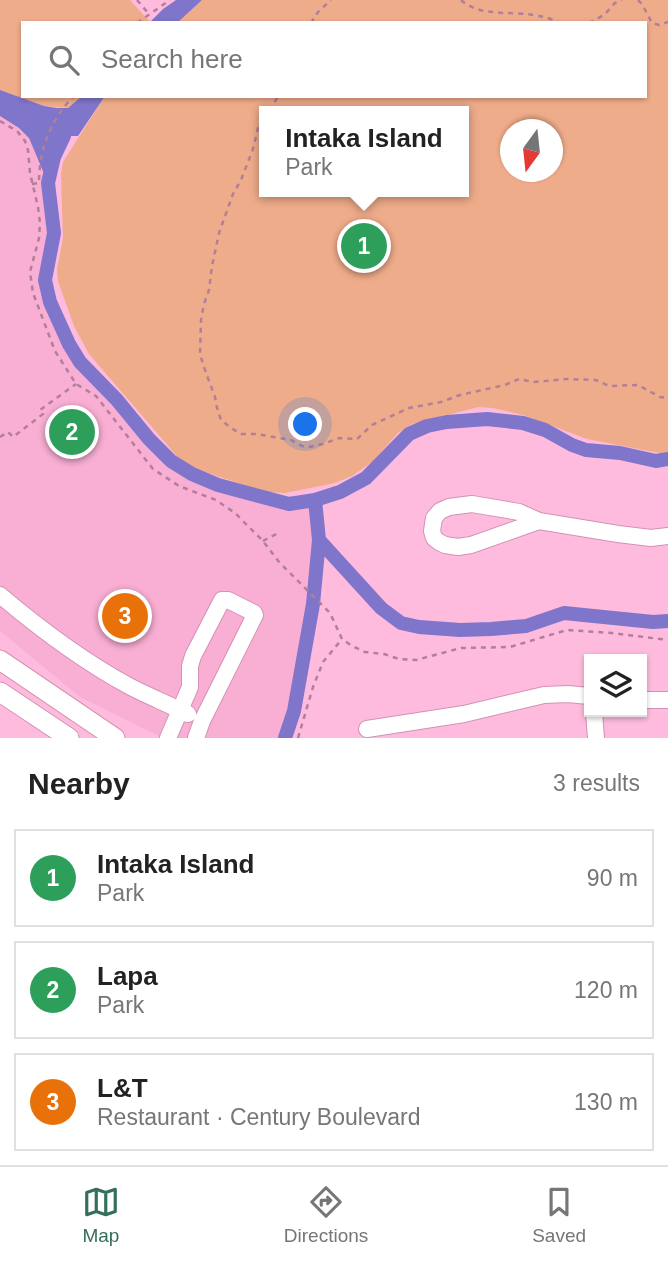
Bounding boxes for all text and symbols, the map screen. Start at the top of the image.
search box [21,21,647,98]
icon: search [45,41,83,79]
text: Search here [101,44,243,74]
popup [259,106,469,197]
north arrow [500,119,563,182]
text: Intaka Island [285,123,443,153]
text: Park [285,154,333,180]
pin: 1 [341,220,387,272]
pin: 2 [49,406,95,458]
your location [288,407,322,441]
pin: 3 [102,590,148,642]
map controls [584,654,647,717]
button: layers [584,654,647,717]
text: Nearby [28,767,130,800]
text: 3 results [553,770,640,796]
text: Intaka Island [97,849,255,879]
text: 1 [47,865,59,891]
text: 90 m [587,865,638,891]
text: Park [97,880,144,906]
text: Lapa [97,961,158,991]
text: 2 [47,977,59,1003]
text: 120 m [574,977,638,1003]
text: Park [97,992,144,1018]
text: L&T [97,1073,148,1103]
text: 3 [47,1089,59,1115]
text: 130 m [574,1089,638,1115]
text: Restaurant · Century Boulevard [97,1104,420,1130]
tab: Map [82,1183,120,1247]
tab: Directions [284,1183,368,1247]
tab: Saved [532,1183,586,1247]

